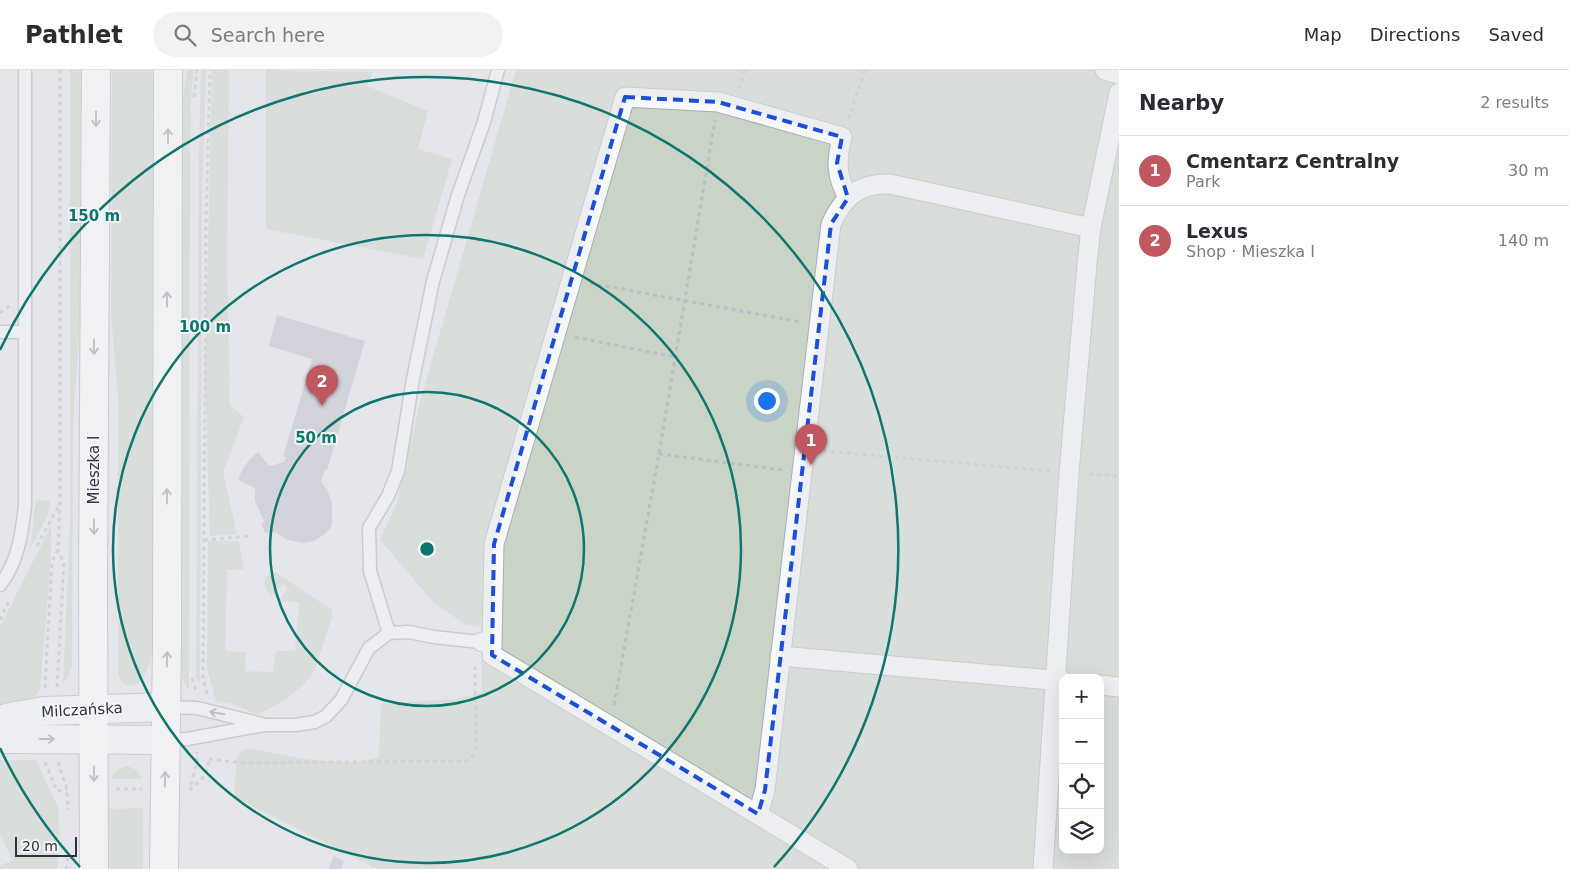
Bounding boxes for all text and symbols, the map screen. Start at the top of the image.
search box [153,12,503,57]
text: Pathlet [25,21,123,49]
icon: search [171,21,199,49]
text: Search here [211,24,325,46]
text: Map [1304,24,1342,45]
text: Directions [1370,24,1460,45]
text: Saved [1488,24,1544,45]
text: Nearby [1139,91,1224,115]
text: 2 results [1480,93,1549,112]
one-way arrow [91,110,101,126]
one-way arrow [163,128,173,144]
text: Cmentarz Centralny [1186,150,1399,172]
text: 1 [1149,161,1161,180]
text: 30 m [1508,161,1549,180]
text: Park [1186,172,1221,191]
text: 150 m [68,207,120,225]
text: Lexus [1186,220,1248,242]
text: 2 [1149,231,1161,250]
text: 140 m [1498,231,1549,250]
text: Shop · Mieszka I [1186,242,1315,261]
one-way arrow [162,291,172,307]
text: 100 m [179,318,231,336]
one-way arrow [89,338,99,355]
pin: 2 [306,365,338,406]
your location [754,388,780,414]
pin: 1 [795,424,827,465]
text: 50 m [295,429,337,447]
street label: Mieszka I [85,436,103,504]
one-way arrow [162,488,172,504]
one-way arrow [89,518,99,535]
centre of rings [418,540,436,558]
one-way arrow [162,651,171,667]
map controls [1059,674,1104,854]
button: + [1059,674,1104,719]
street label: Milczańska [41,699,123,721]
one-way arrow [209,708,225,718]
button: − [1059,719,1104,764]
one-way arrow [38,734,55,744]
button: locate [1059,764,1104,809]
one-way arrow [89,766,99,782]
one-way arrow [160,771,170,787]
button: layers [1059,809,1104,854]
scale bar [15,834,78,857]
text: 20 m [22,838,58,854]

